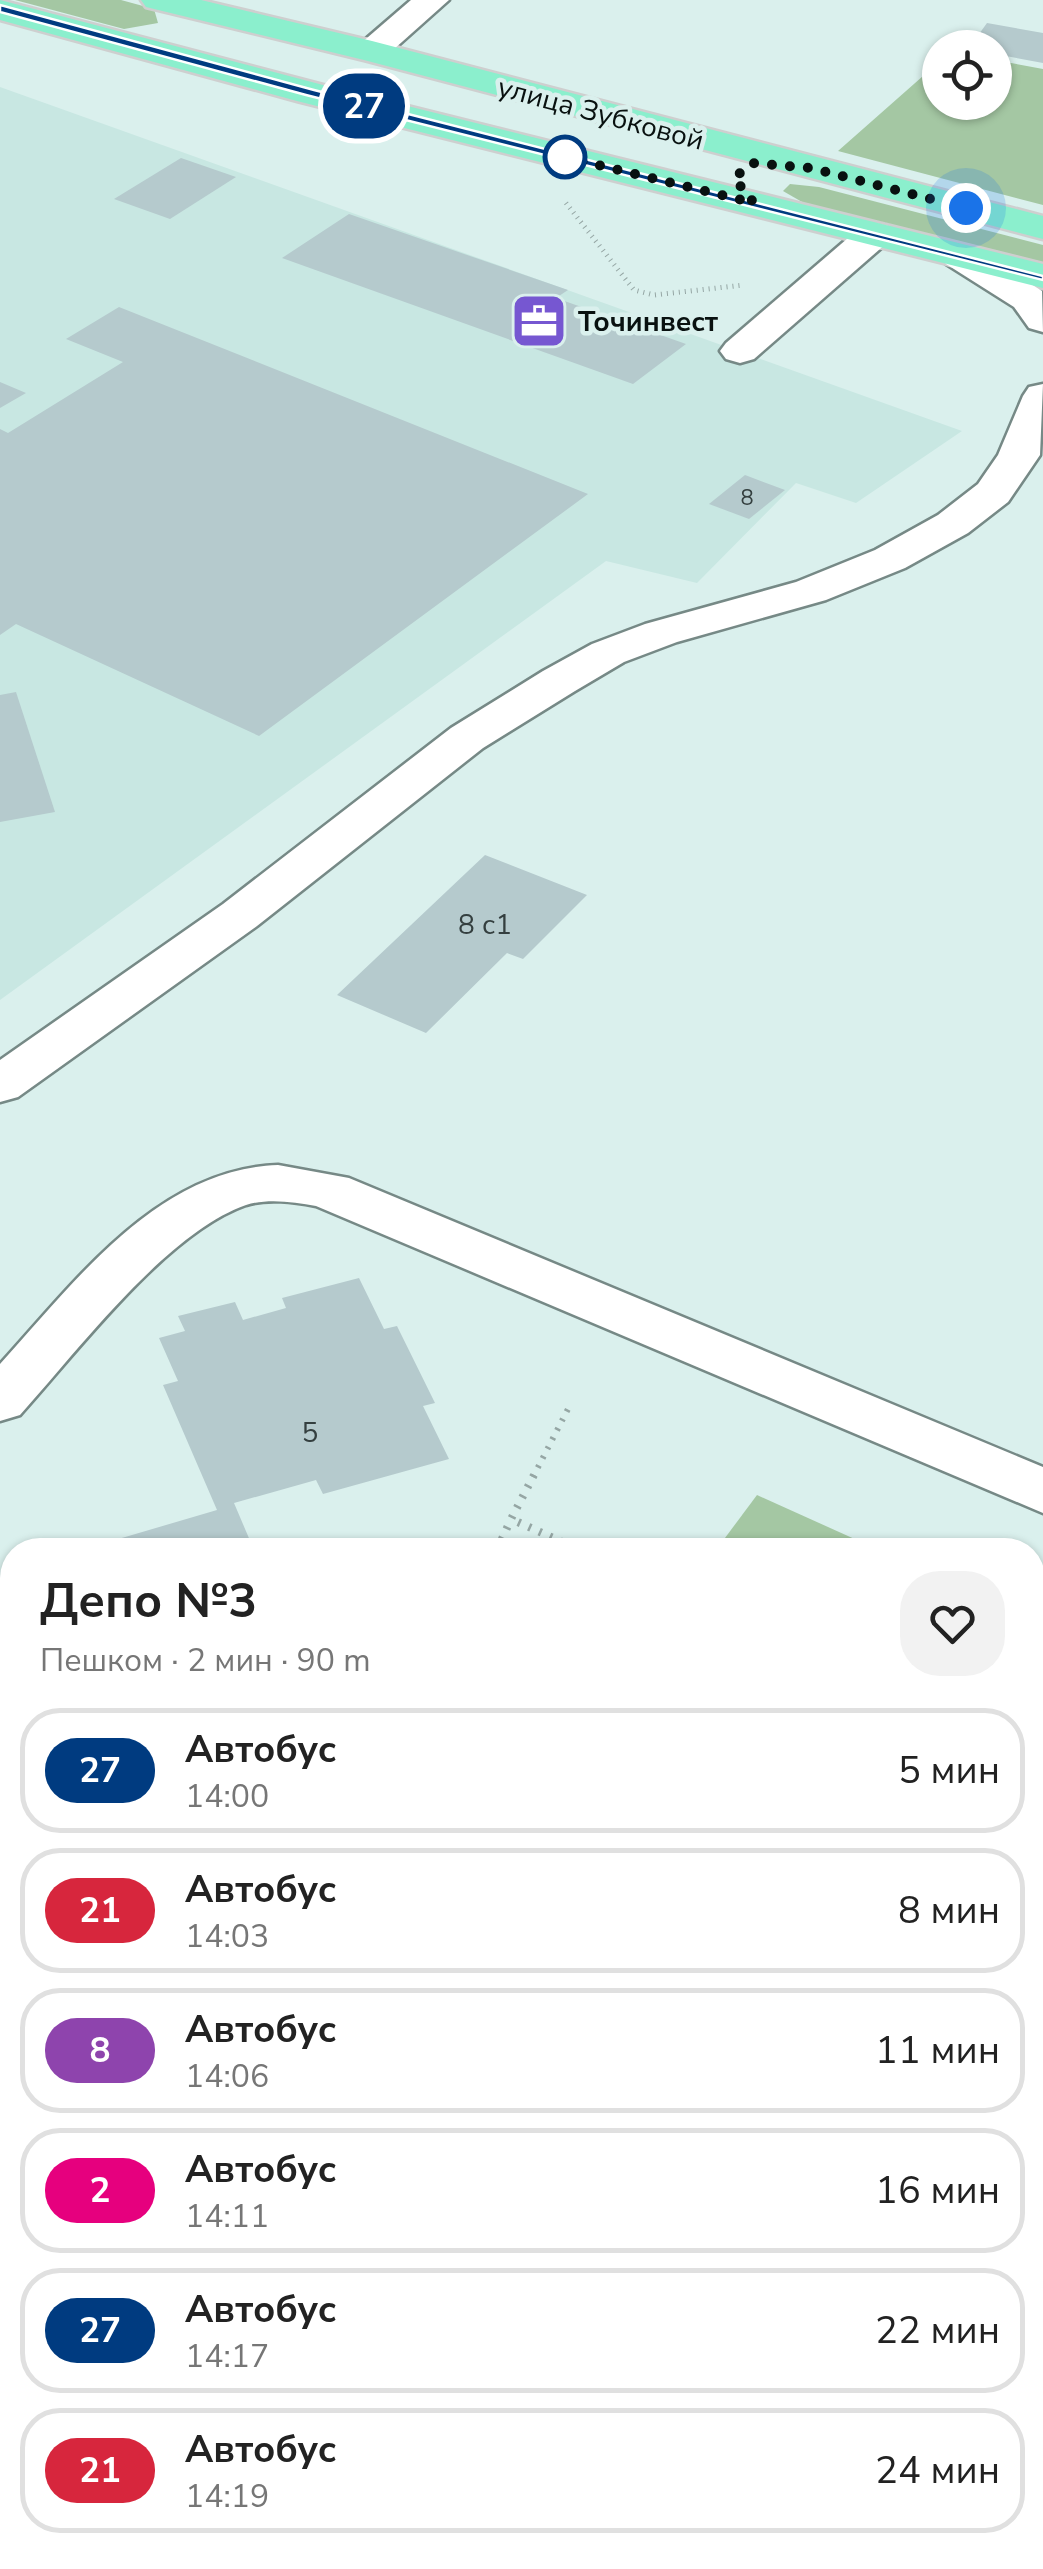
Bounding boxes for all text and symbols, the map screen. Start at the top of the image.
map controls [922,30,1012,120]
button: locate [922,30,1012,120]
street label: улица Зубковой [494,68,708,160]
line badge: 27 [319,74,409,138]
text: 27 [343,83,385,130]
unlabelled marker [544,136,586,178]
your location [941,183,991,233]
office icon: Точинвест [509,291,569,351]
place label: Точинвест [578,303,719,341]
house number: 8 [740,483,754,513]
house number: 8 с1 [458,906,512,944]
house number: 5 [302,1414,318,1452]
text: Депо №3 [40,1568,257,1634]
button: heart [900,1571,1005,1676]
text: Пешком · 2 мин · 90 m [40,1639,371,1682]
text: Автобус [185,1724,336,1775]
text: 5 мин [898,1745,1000,1796]
text: 27 [79,1747,121,1794]
text: 14:00 [185,1775,269,1818]
text: Автобус [185,1864,336,1915]
text: 8 мин [898,1885,1000,1936]
text: 21 [79,1887,121,1934]
text: 14:03 [185,1915,269,1958]
text: Автобус [185,2004,336,2055]
text: 11 мин [875,2025,1000,2076]
text: 8 [89,2027,111,2074]
text: 14:06 [185,2055,269,2098]
text: Автобус [185,2144,336,2195]
text: 16 мин [875,2165,1000,2216]
text: 2 [89,2167,111,2214]
text: 14:11 [185,2195,269,2238]
text: Автобус [185,2284,336,2335]
text: 22 мин [875,2305,1000,2356]
text: 27 [79,2307,121,2354]
text: 14:17 [185,2335,269,2378]
text: Автобус [185,2424,336,2475]
text: 24 мин [875,2445,1000,2496]
text: 21 [79,2447,121,2494]
text: 14:19 [185,2475,269,2518]

